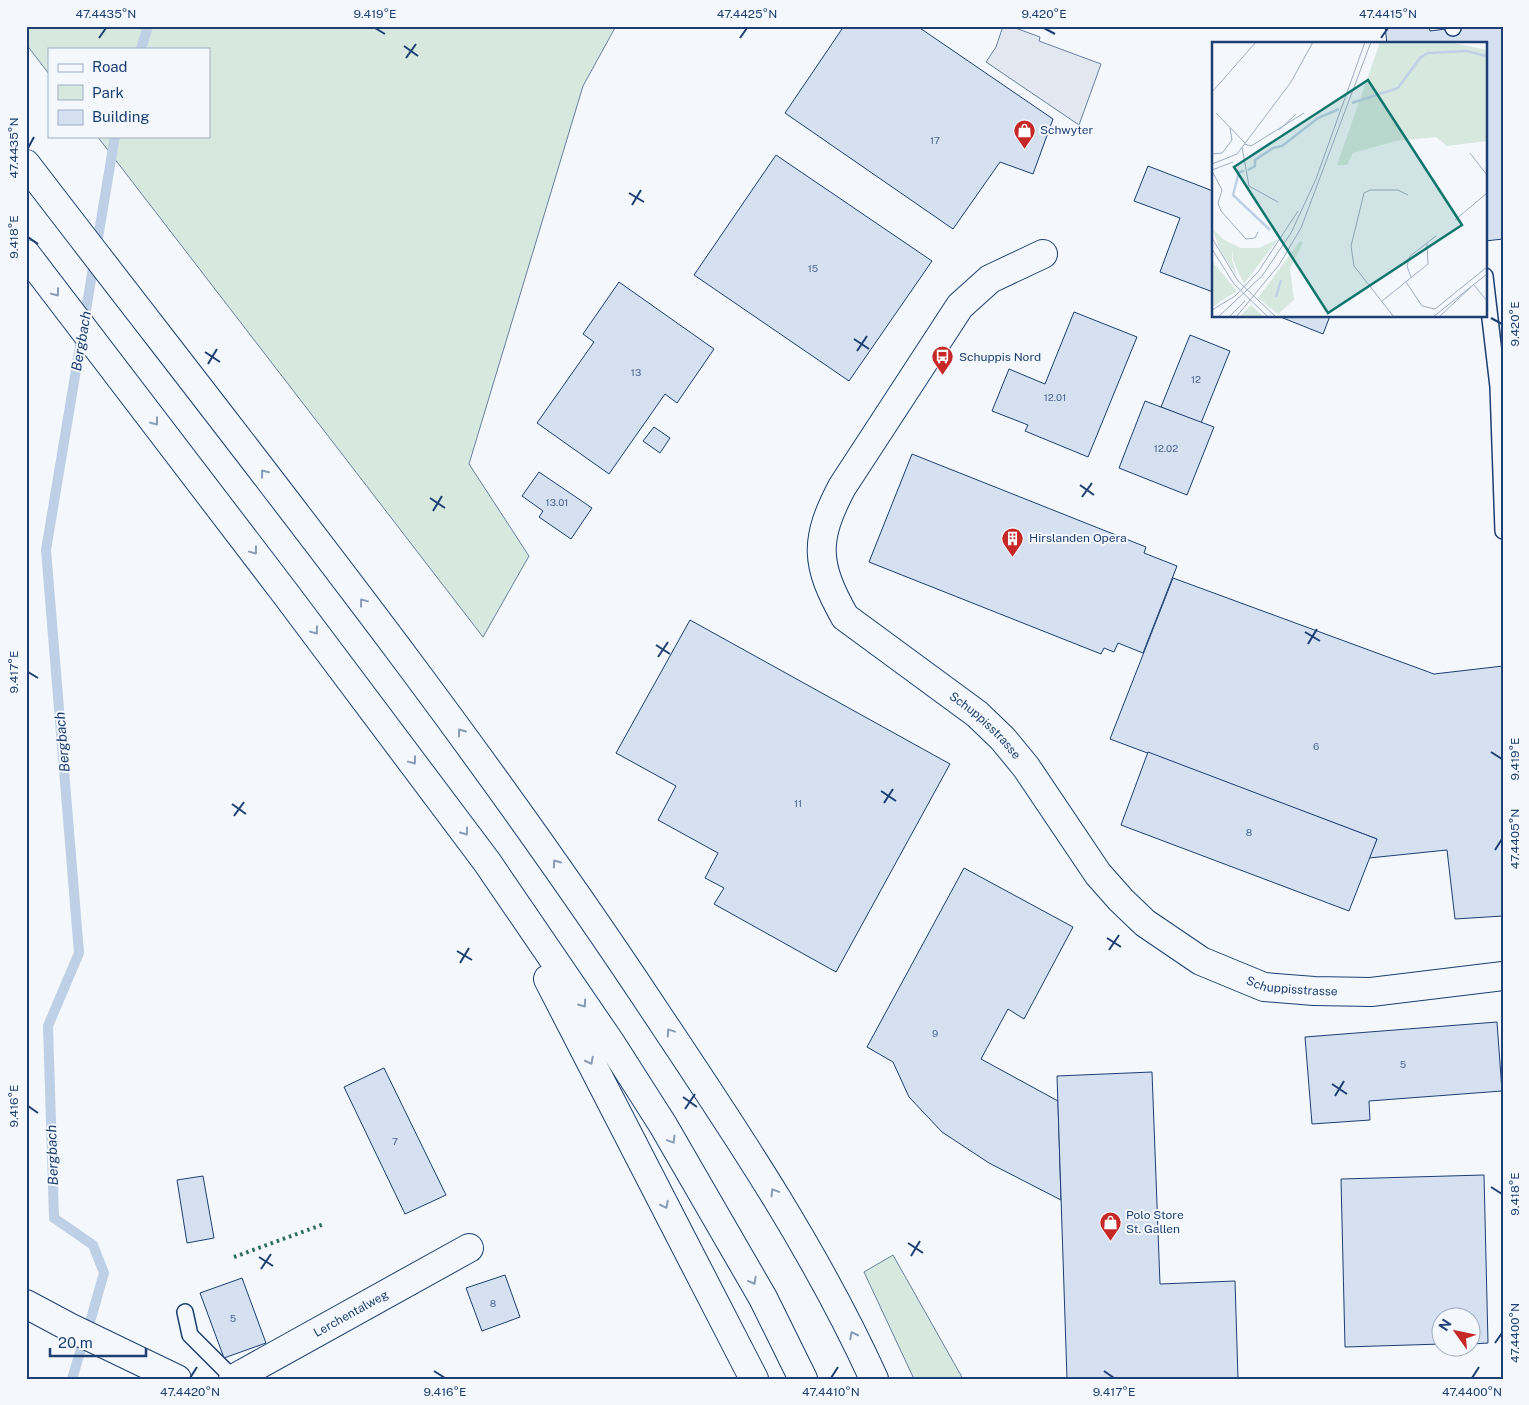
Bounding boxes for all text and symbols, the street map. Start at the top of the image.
text: 47.4435°N [76,7,136,21]
text: 9.419°E [353,7,397,21]
text: 47.4425°N [717,7,777,21]
text: 9.420°E [1021,7,1067,21]
text: 47.4415°N [1359,7,1417,21]
inset map [1212,42,1486,318]
legend [48,48,210,138]
text: Road [92,58,128,75]
text: Park [92,84,124,101]
text: Building [92,108,150,125]
text: 47.4435°N [7,118,21,178]
shop icon: Schwyter [1012,118,1036,149]
place label: Schwyter [1040,123,1093,137]
house number: 17 [930,134,940,146]
text: 9.418°E [7,215,21,259]
house number: 15 [808,262,818,274]
one-way arrow [50,287,59,297]
text: 9.420°E [1508,301,1522,347]
water label: Bergbach [68,310,94,372]
bus stop icon: Schuppis Nord [931,345,955,376]
place label: Schuppis Nord [959,350,1041,364]
house number: 13 [631,366,641,378]
house number: 12 [1191,373,1201,385]
house number: 12.01 [1044,391,1066,403]
one-way arrow [149,416,157,425]
house number: 12.02 [1154,442,1178,454]
one-way arrow [261,470,269,479]
house number: 13.01 [546,496,568,508]
building icon: Hirslanden Opera [1001,526,1025,557]
place label: Hirslanden Opera [1029,531,1127,545]
one-way arrow [248,545,256,554]
one-way arrow [360,598,369,608]
one-way arrow [309,626,318,635]
text: 9.417°E [7,651,21,693]
street label: Schuppisstrasse [947,689,1024,762]
water label: Bergbach [51,711,73,773]
one-way arrow [458,729,466,738]
text: 9.419°E [1508,737,1522,781]
house number: 6 [1313,740,1319,752]
one-way arrow [407,755,416,765]
house number: 11 [794,797,802,809]
text: 47.4405°N [1508,809,1522,869]
one-way arrow [459,826,468,835]
house number: 8 [1246,826,1252,838]
one-way arrow [553,860,562,869]
street label: Schuppisstrasse [1244,973,1338,998]
one-way arrow [577,998,586,1008]
house number: 9 [932,1027,938,1039]
one-way arrow [667,1028,676,1038]
one-way arrow [584,1055,594,1064]
house number: 5 [1400,1058,1406,1070]
text: 9.416°E [7,1084,21,1128]
water label: Bergbach [43,1124,61,1186]
house number: 7 [392,1135,398,1147]
one-way arrow [665,1135,675,1144]
text: 9.418°E [1508,1172,1522,1216]
one-way arrow [771,1189,781,1198]
one-way arrow [659,1200,669,1209]
place label: Polo Store St. Gallen [1126,1208,1184,1236]
shop icon: Polo Store St. Gallen [1098,1210,1122,1241]
one-way arrow [747,1275,757,1284]
street label: Lerchentalweg [311,1287,391,1340]
house number: 8 [490,1297,496,1309]
text: 47.4400°N [1508,1303,1522,1363]
north arrow [1432,1308,1482,1358]
house number: 5 [230,1312,236,1324]
text: N [1435,1316,1455,1334]
scale bar [50,1325,146,1357]
one-way arrow [849,1331,859,1340]
text: 20 m [58,1334,93,1351]
text: 47.4420°N [160,1385,220,1399]
text: 9.416°E [423,1385,467,1399]
text: 47.4410°N [802,1385,860,1399]
text: 9.417°E [1093,1385,1135,1399]
text: 47.4400°N [1442,1385,1502,1399]

